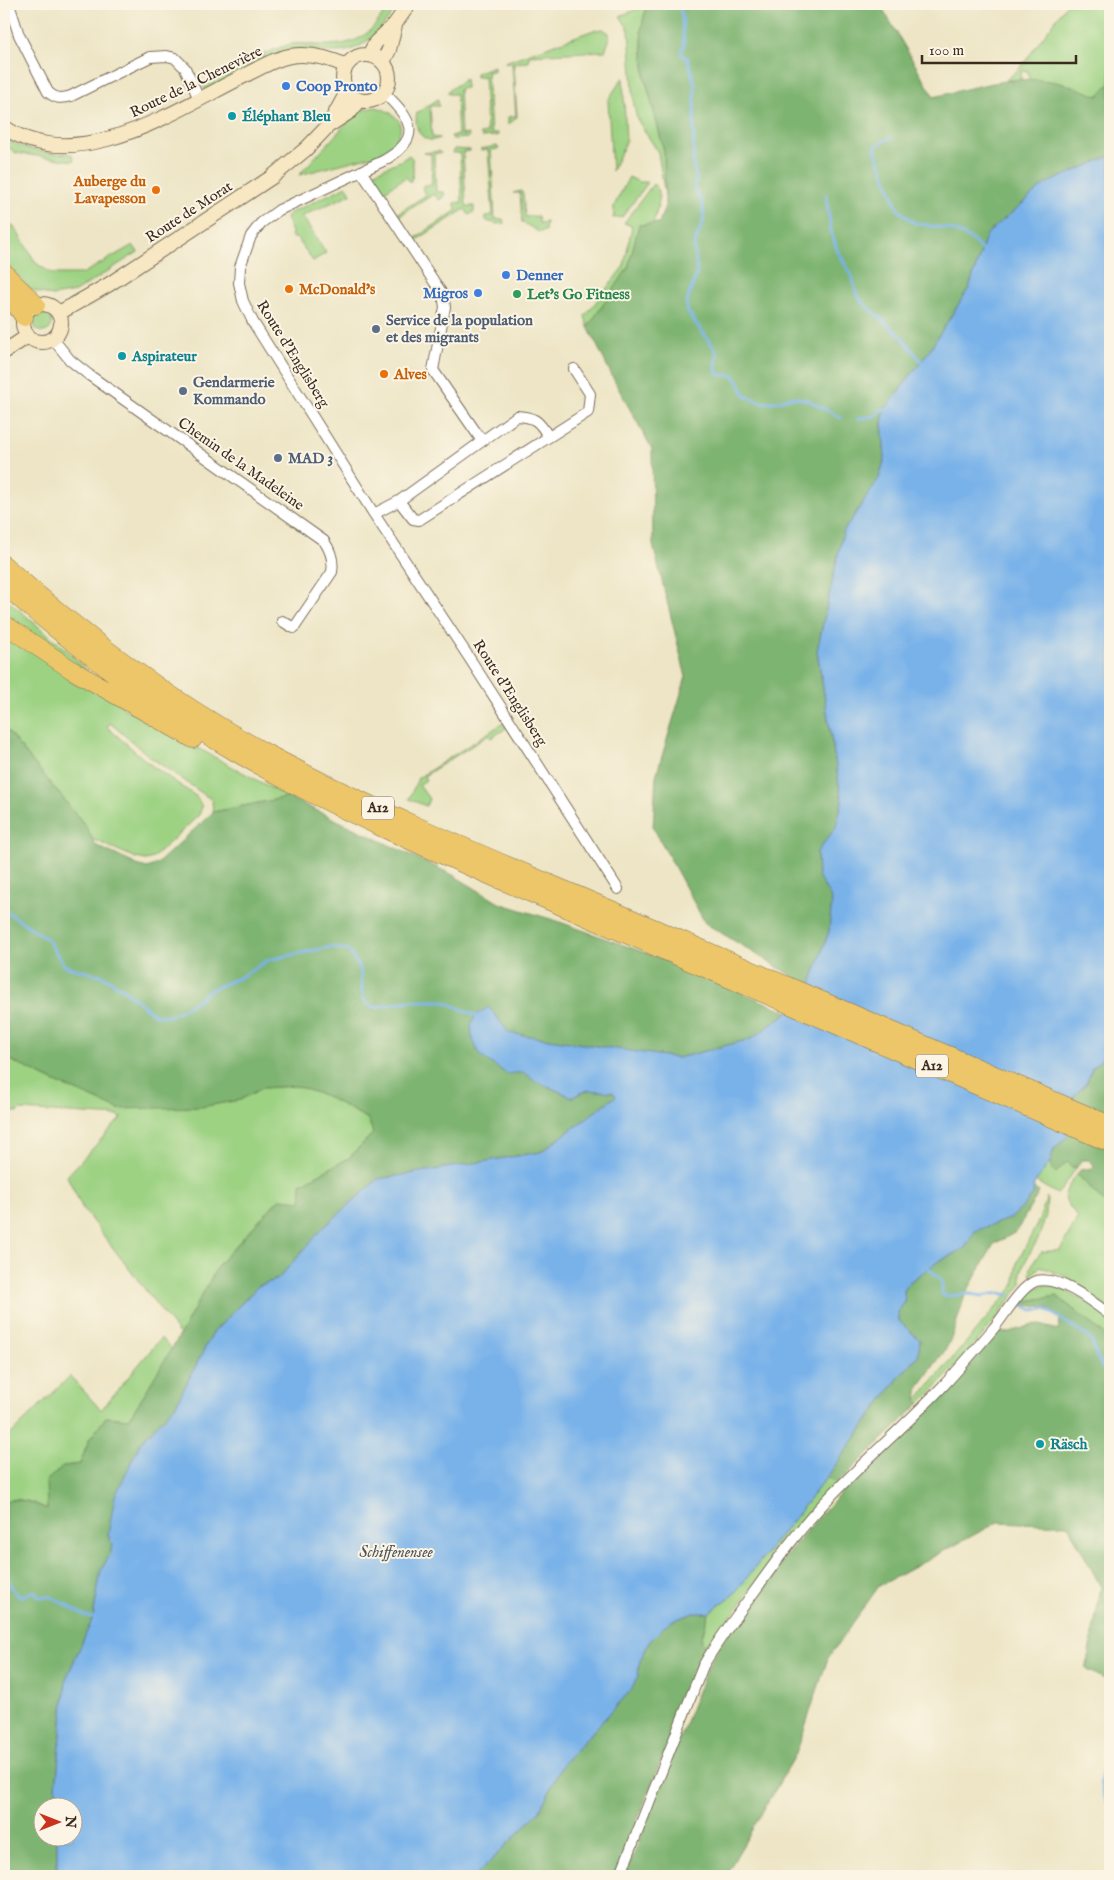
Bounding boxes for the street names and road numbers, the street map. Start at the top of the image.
street label: Route de la Chenevière [127,42,265,122]
street label: Route de Morat [142,177,236,247]
street label: Route d'Englisberg [252,297,334,412]
street label: Chemin de la Madeleine [174,413,308,515]
street label: Route d'Englisberg [469,636,552,750]
road number: A12 [362,796,394,820]
road number: A12 [916,1054,948,1078]

